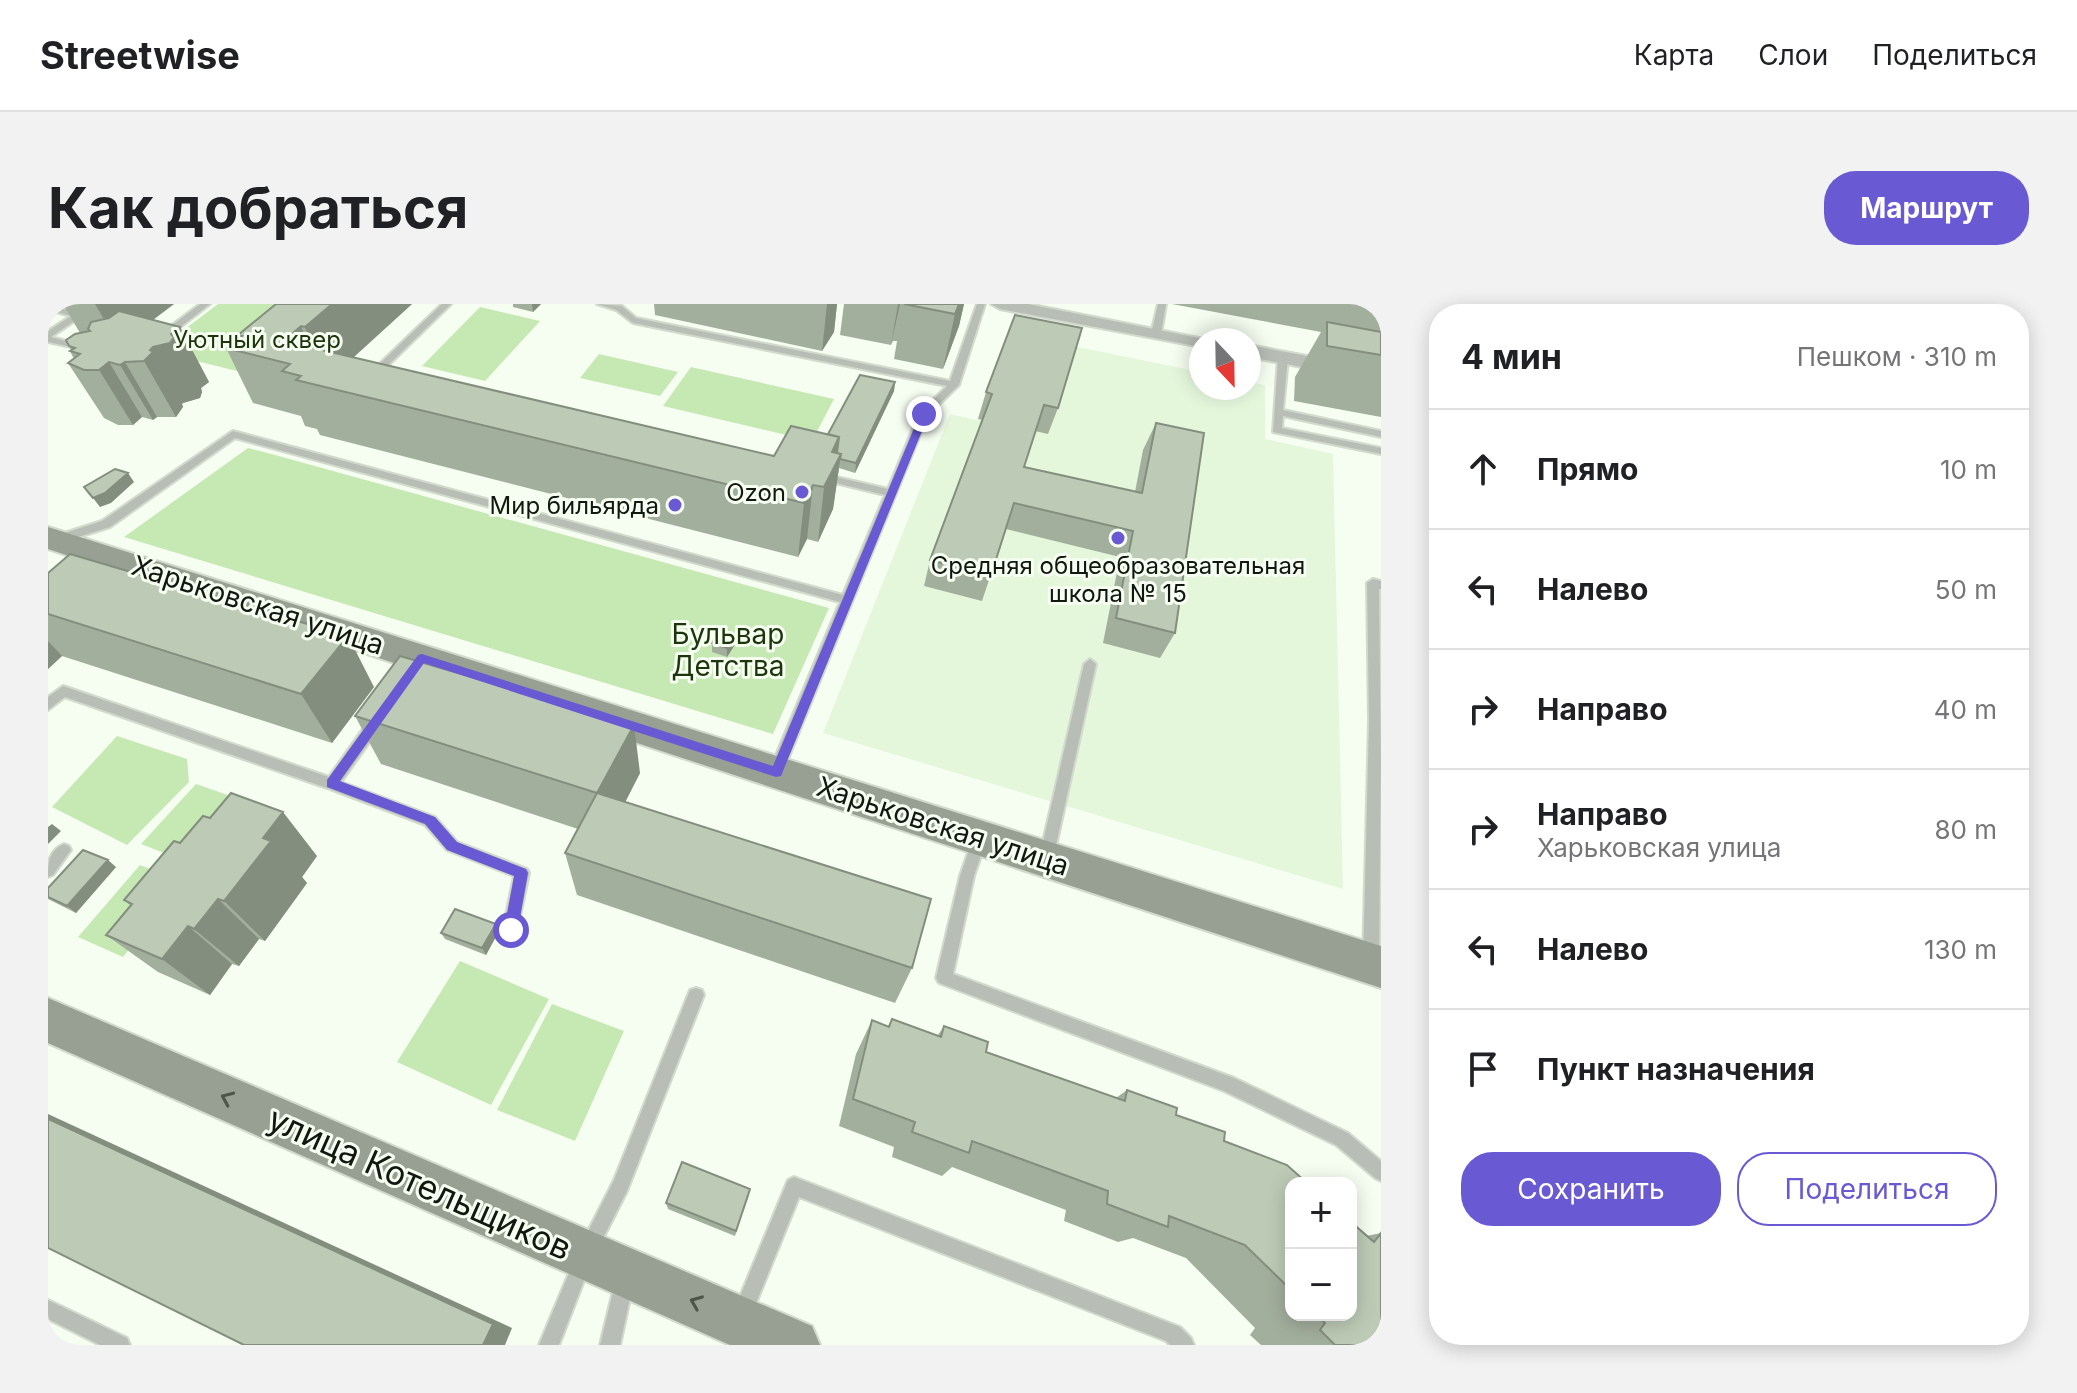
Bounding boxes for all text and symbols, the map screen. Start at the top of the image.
text: Streetwise [40,32,240,78]
text: Карта [1634,38,1714,72]
text: Слои [1758,38,1828,72]
text: Поделиться [1872,38,2037,72]
button: Маршрут [1824,171,2029,245]
text: Как добраться [48,174,468,242]
park label: Уютный сквер [173,325,341,354]
north arrow [1189,328,1261,400]
text: 4 мин [1461,336,1562,377]
text: Пешком · 310 m [1797,341,1997,372]
route end [906,396,942,432]
icon: ahead [1461,447,1505,491]
text: Прямо [1537,451,1638,487]
text: 10 m [1940,454,1997,485]
place label: Ozon [726,478,786,507]
marker: Ozon [793,483,811,501]
place label: Мир бильярда [490,491,659,520]
marker: Мир бильярда [666,496,684,514]
marker: Средняя общеобразовательная школа № 15 [1109,529,1127,547]
street label: Харьковская улица [128,548,388,662]
place label: Средняя общеобразовательная школа № 15 [931,551,1305,608]
icon: left [1461,567,1505,611]
text: Налево [1537,571,1649,607]
text: 50 m [1935,574,1997,605]
park label: Бульвар Детства [672,617,784,683]
icon: right [1461,687,1505,731]
text: Направо [1537,691,1668,727]
text: 40 m [1934,694,1997,725]
street label: Харьковская улица [813,769,1073,883]
text: Направо [1537,796,1668,832]
icon: right [1461,807,1505,851]
text: 80 m [1934,814,1997,845]
text: Харьковская улица [1537,832,1781,863]
route start [493,912,529,948]
icon: left [1461,927,1505,971]
text: Налево [1537,931,1649,967]
text: 130 m [1924,934,1997,965]
icon: arrive [1461,1047,1505,1091]
text: Пункт назначения [1537,1051,1815,1087]
one-way arrow [221,1092,235,1108]
street label: улица Котельщиков [262,1098,578,1268]
button: Сохранить [1461,1152,1721,1226]
button: Поделиться [1737,1152,1997,1226]
map controls [1285,1177,1357,1321]
button: + [1285,1177,1357,1249]
button: − [1285,1249,1357,1321]
one-way arrow [690,1296,704,1312]

